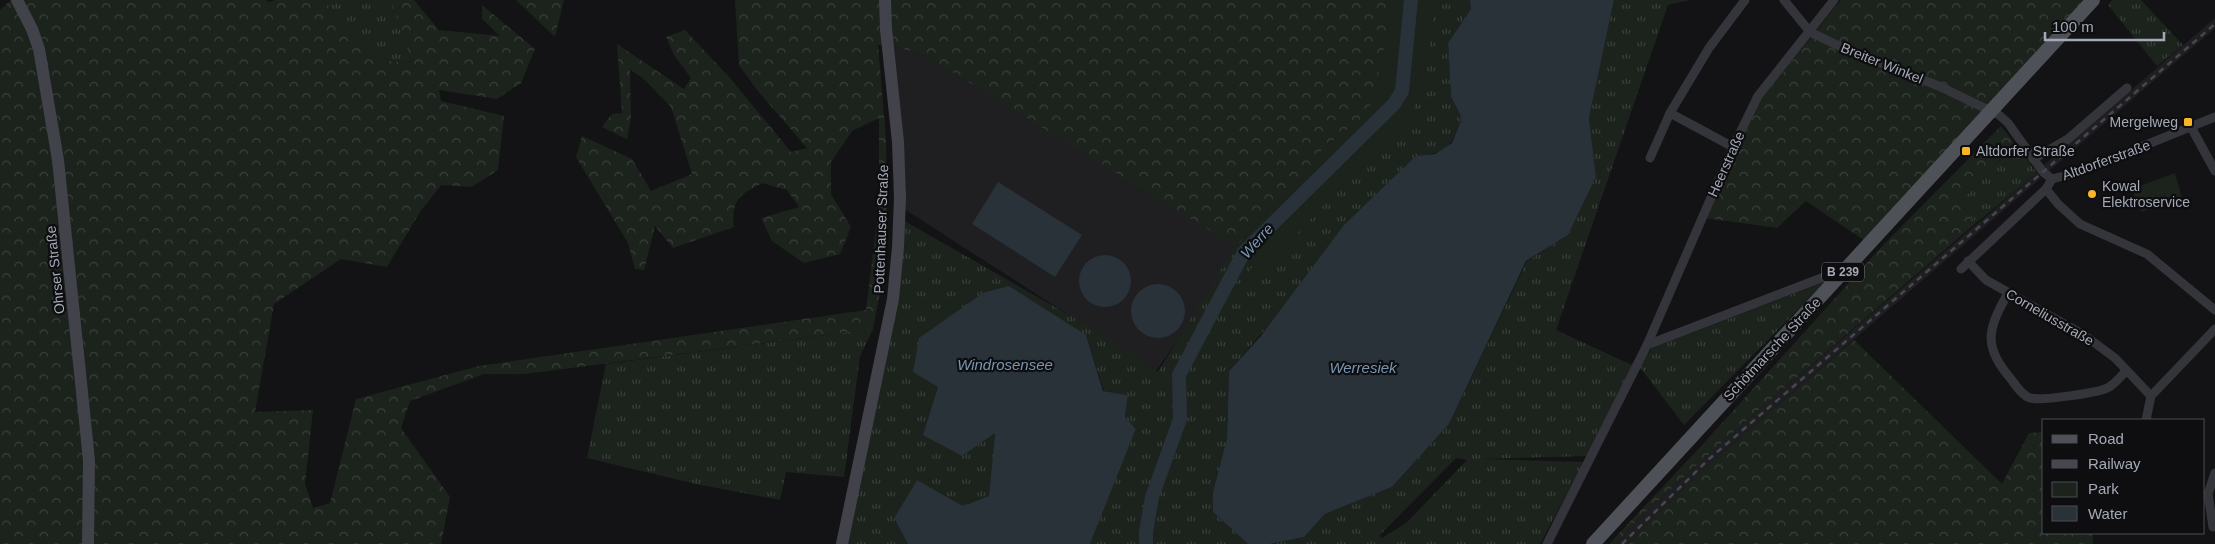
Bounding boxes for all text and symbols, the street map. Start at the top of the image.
scale bar [2045,10,2164,42]
text: 100 m [2052,18,2094,35]
street label: Breiter Winkel [1839,39,1925,87]
place label: Mergelweg [2110,114,2178,130]
marker: Mergelweg [2182,116,2194,128]
street label: Heerstraße [1704,129,1748,199]
street label: Altdorferstraße [2060,137,2152,183]
place label: Altdorfer Straße [1976,143,2075,159]
marker: Altdorfer Straße [1960,145,1972,157]
street label: Pottenhauser Straße [871,164,891,294]
place label: Kowal Elektroservice [2102,178,2190,210]
marker: Kowal Elektroservice [2086,188,2098,200]
water label: Werre [1237,220,1277,261]
street label: Ohrser Straße [42,225,68,315]
road number: B 239 [1822,262,1864,282]
street label: Corneliusstraße [2003,285,2097,349]
street label: Schötmarsche Straße [1720,294,1824,404]
water label: Windrosensee [957,356,1053,373]
water label: Werresiek [1329,359,1398,376]
legend [2042,419,2205,534]
text: Road [2088,430,2124,447]
text: Railway [2088,455,2141,472]
text: Park [2088,480,2119,497]
text: Water [2088,505,2127,522]

